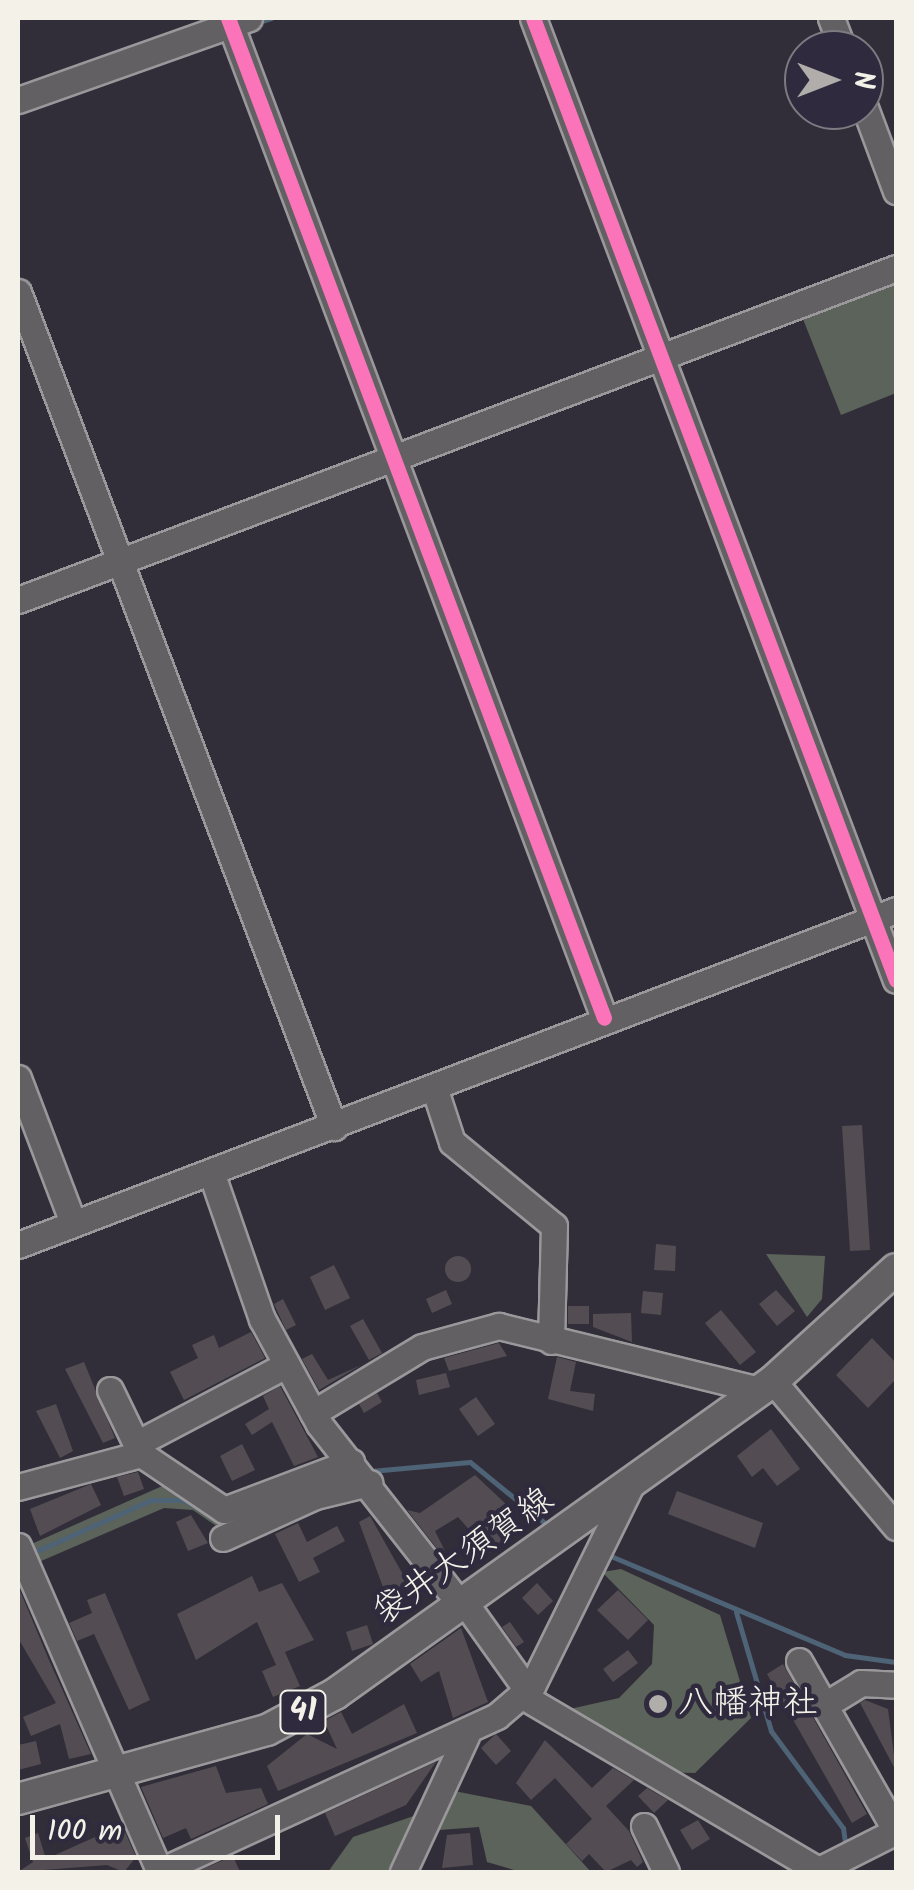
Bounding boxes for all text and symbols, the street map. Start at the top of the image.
north arrow [784,30,884,130]
text: N [840,71,885,89]
street label: 袋井大須賀線 [366,1480,562,1634]
place label: 八幡神社 [678,1683,818,1725]
road number: 41 [278,1685,328,1739]
marker: 八幡神社 [647,1693,669,1715]
scale bar [35,1795,285,1857]
text: 100 m [47,1808,122,1856]

